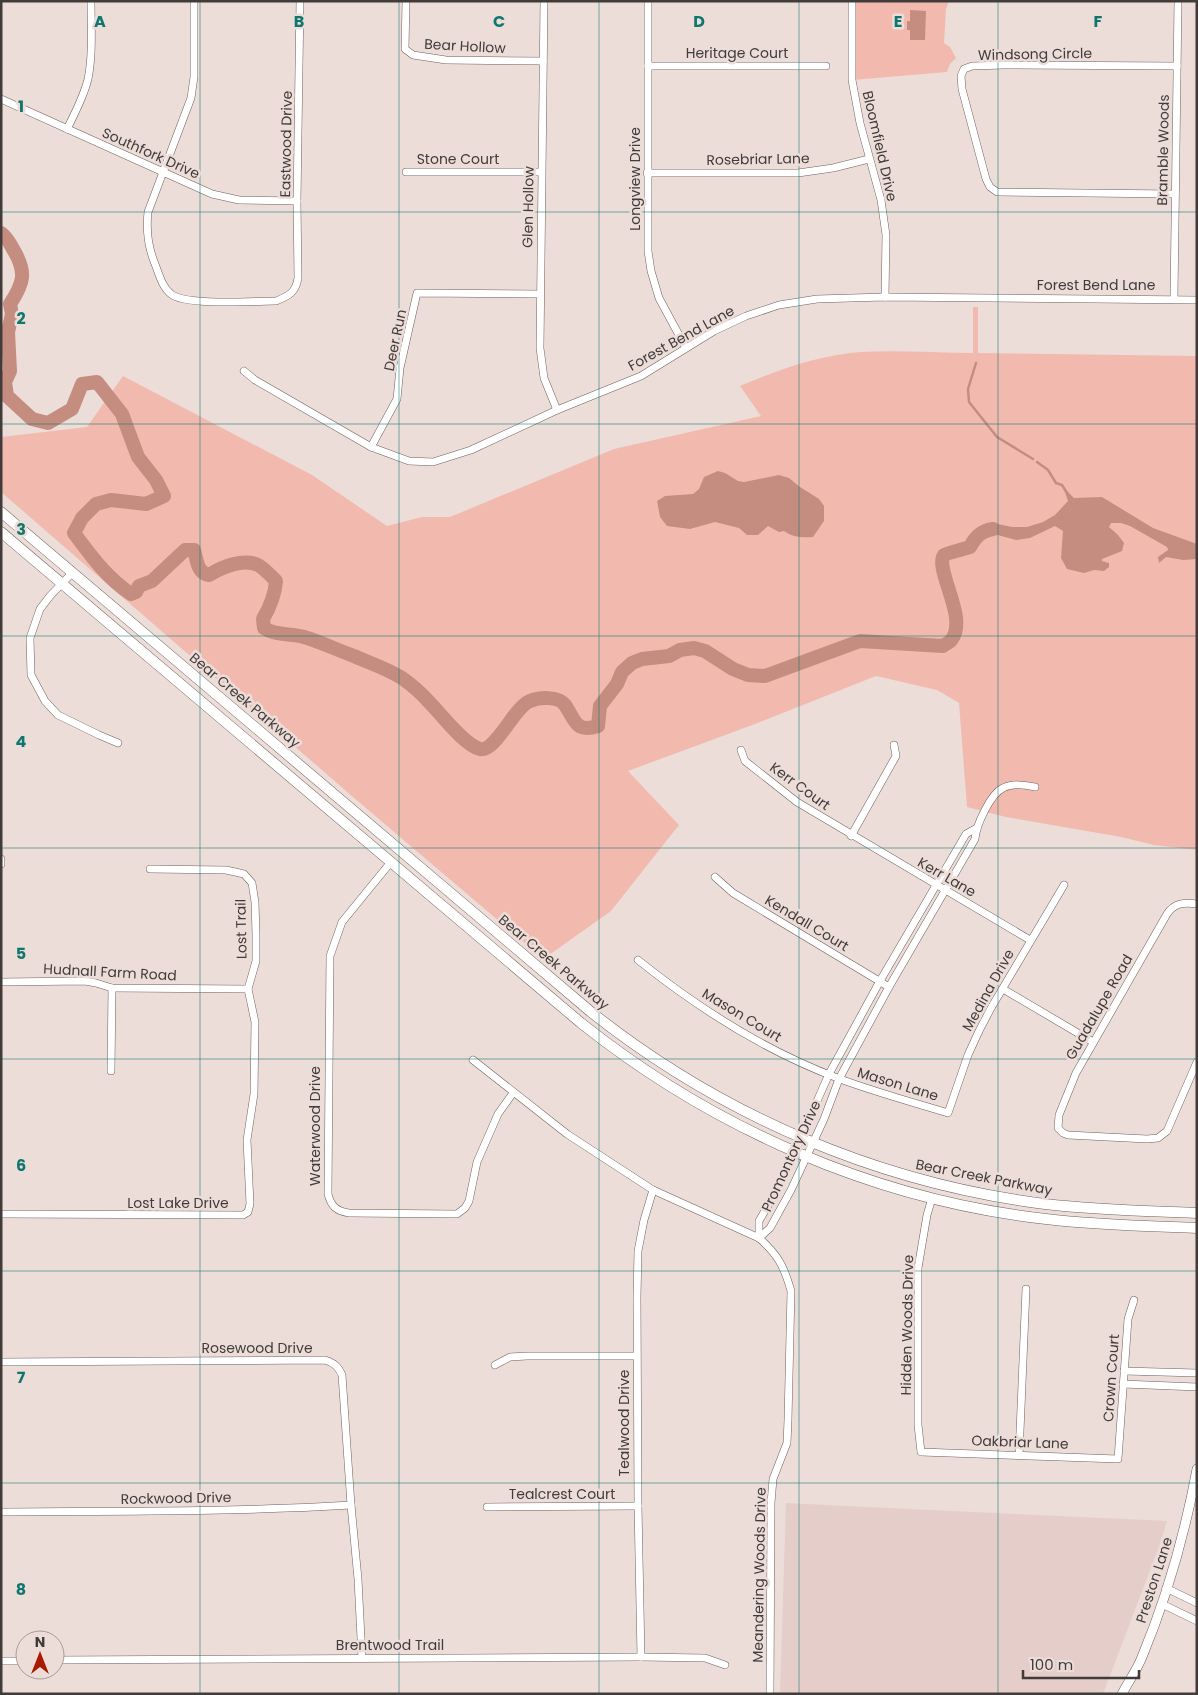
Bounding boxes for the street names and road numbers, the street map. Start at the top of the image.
street label: Bear Hollow [424,34,507,58]
street label: Heritage Court [686,43,788,63]
street label: Windsong Circle [978,43,1093,65]
street label: Bloomfield Drive [858,89,903,204]
street label: Eastwood Drive [275,90,297,198]
street label: Bramble Woods [1152,94,1174,206]
street label: Southfork Drive [99,123,203,184]
street label: Longview Drive [625,127,645,231]
street label: Rosebriar Lane [706,148,810,170]
street label: Stone Court [417,149,499,169]
street label: Glen Hollow [517,165,539,248]
street label: Forest Bend Lane [1037,275,1156,295]
street label: Forest Bend Lane [624,300,738,376]
street label: Deer Run [379,307,411,373]
street label: Bear Creek Parkway [185,648,305,752]
street label: Kerr Court [766,757,834,815]
street label: Kerr Lane [914,852,980,902]
street label: Kendall Court [761,890,853,956]
street label: Lost Trail [230,899,252,959]
street label: Bear Creek Parkway [494,910,614,1014]
street label: Medina Drive [957,945,1019,1035]
street label: Guadalupe Road [1061,950,1137,1064]
street label: Hudnall Farm Road [43,959,177,985]
street label: Mason Court [698,983,786,1047]
street label: Mason Lane [855,1062,941,1106]
street label: Waterwood Drive [305,1066,325,1186]
street label: Promontory Drive [756,1097,826,1215]
street label: Bear Creek Parkway [914,1154,1054,1200]
street label: Lost Lake Drive [127,1193,229,1213]
street label: Hidden Woods Drive [896,1254,918,1395]
street label: Crown Court [1098,1333,1124,1423]
street label: Rosewood Drive [201,1338,313,1358]
street label: Tealwood Drive [614,1369,634,1476]
street label: Oakbriar Lane [971,1430,1069,1454]
street label: Tealcrest Court [509,1484,615,1504]
street label: Rockwood Drive [120,1487,232,1509]
street label: Meandering Woods Drive [747,1487,771,1663]
street label: Preston Lane [1131,1534,1177,1626]
street label: Brentwood Trail [336,1635,444,1655]

